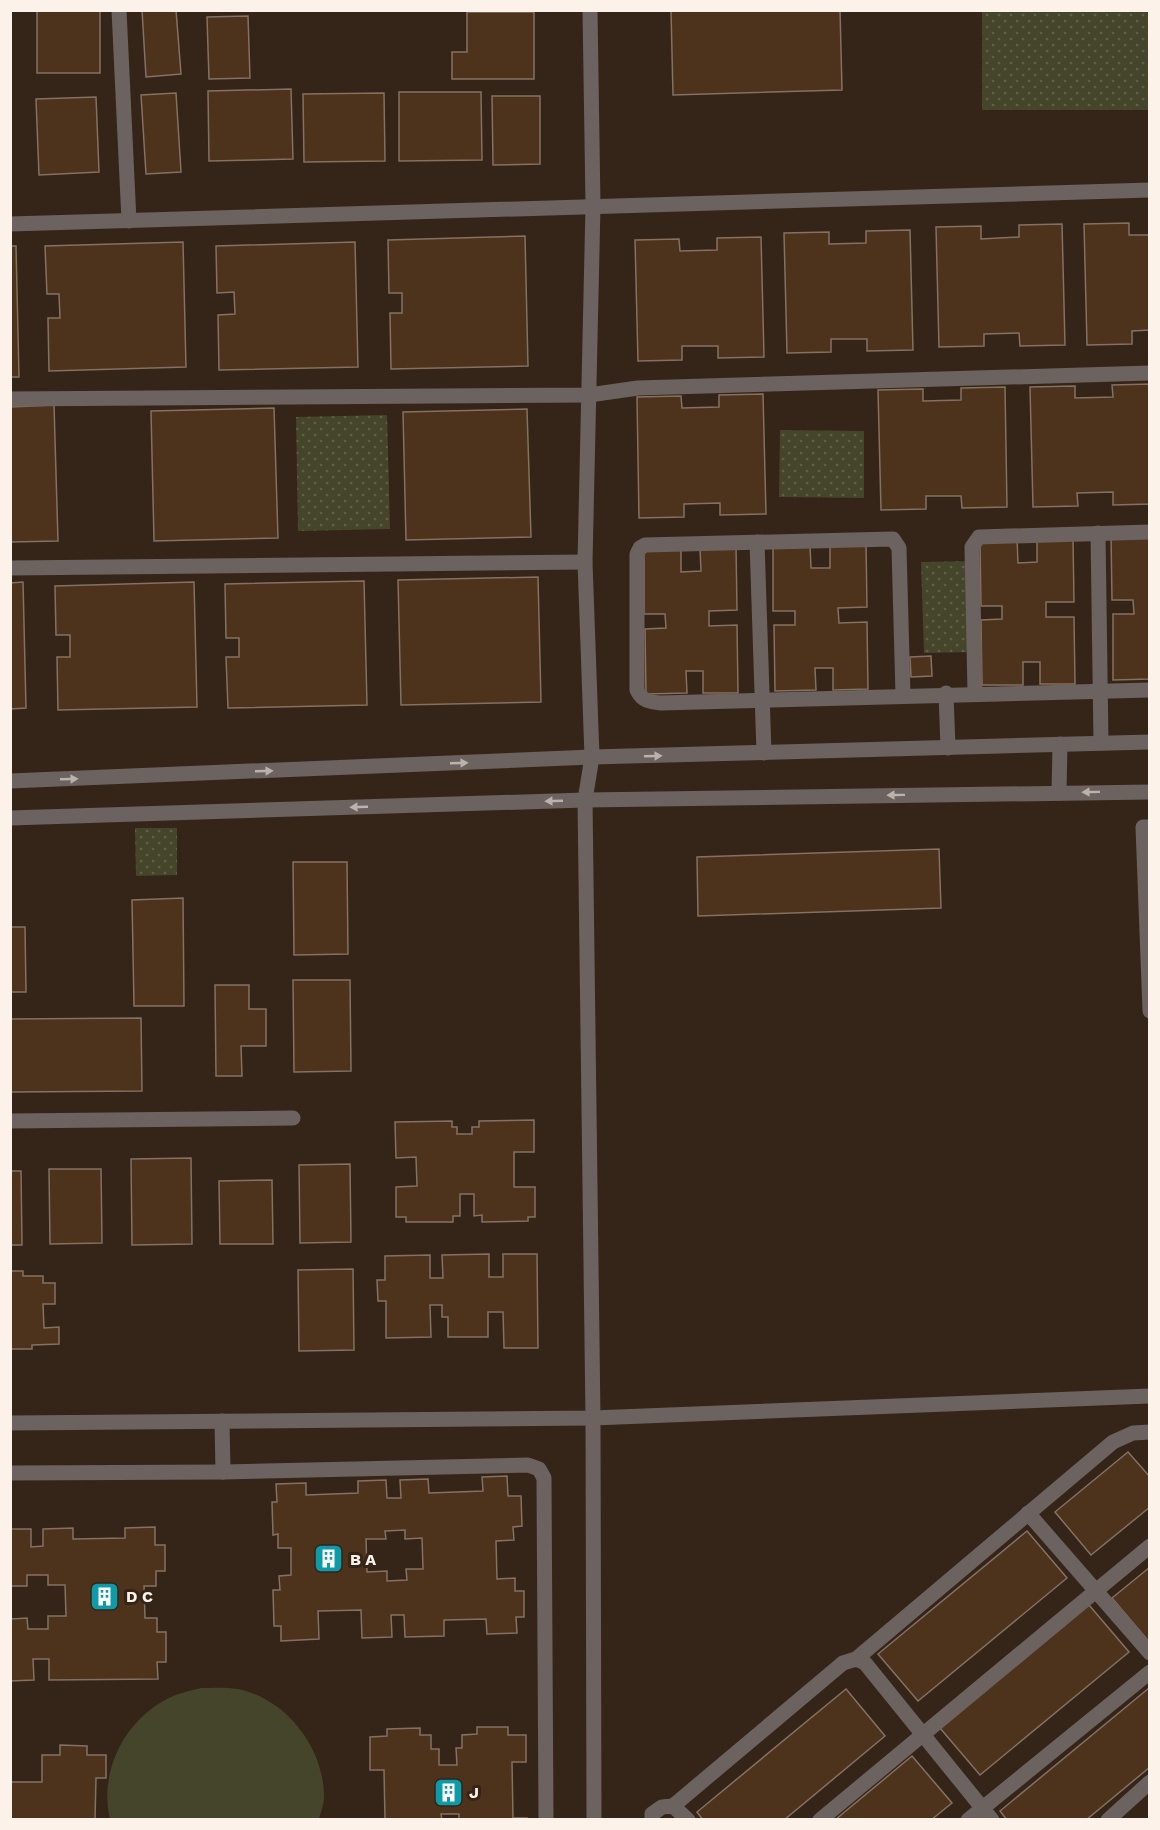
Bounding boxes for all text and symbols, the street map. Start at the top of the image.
one-way arrow [644,751,663,760]
one-way arrow [449,758,468,767]
one-way arrow [254,766,273,775]
one-way arrow [59,774,78,783]
one-way arrow [1082,788,1101,797]
one-way arrow [887,790,906,800]
one-way arrow [545,796,564,806]
one-way arrow [350,802,369,812]
building icon: B A [313,1543,345,1575]
place label: B A [350,1550,376,1569]
building icon: D C [89,1580,121,1612]
place label: D C [126,1587,153,1606]
building icon: J [432,1776,464,1808]
place label: J [469,1783,479,1802]

